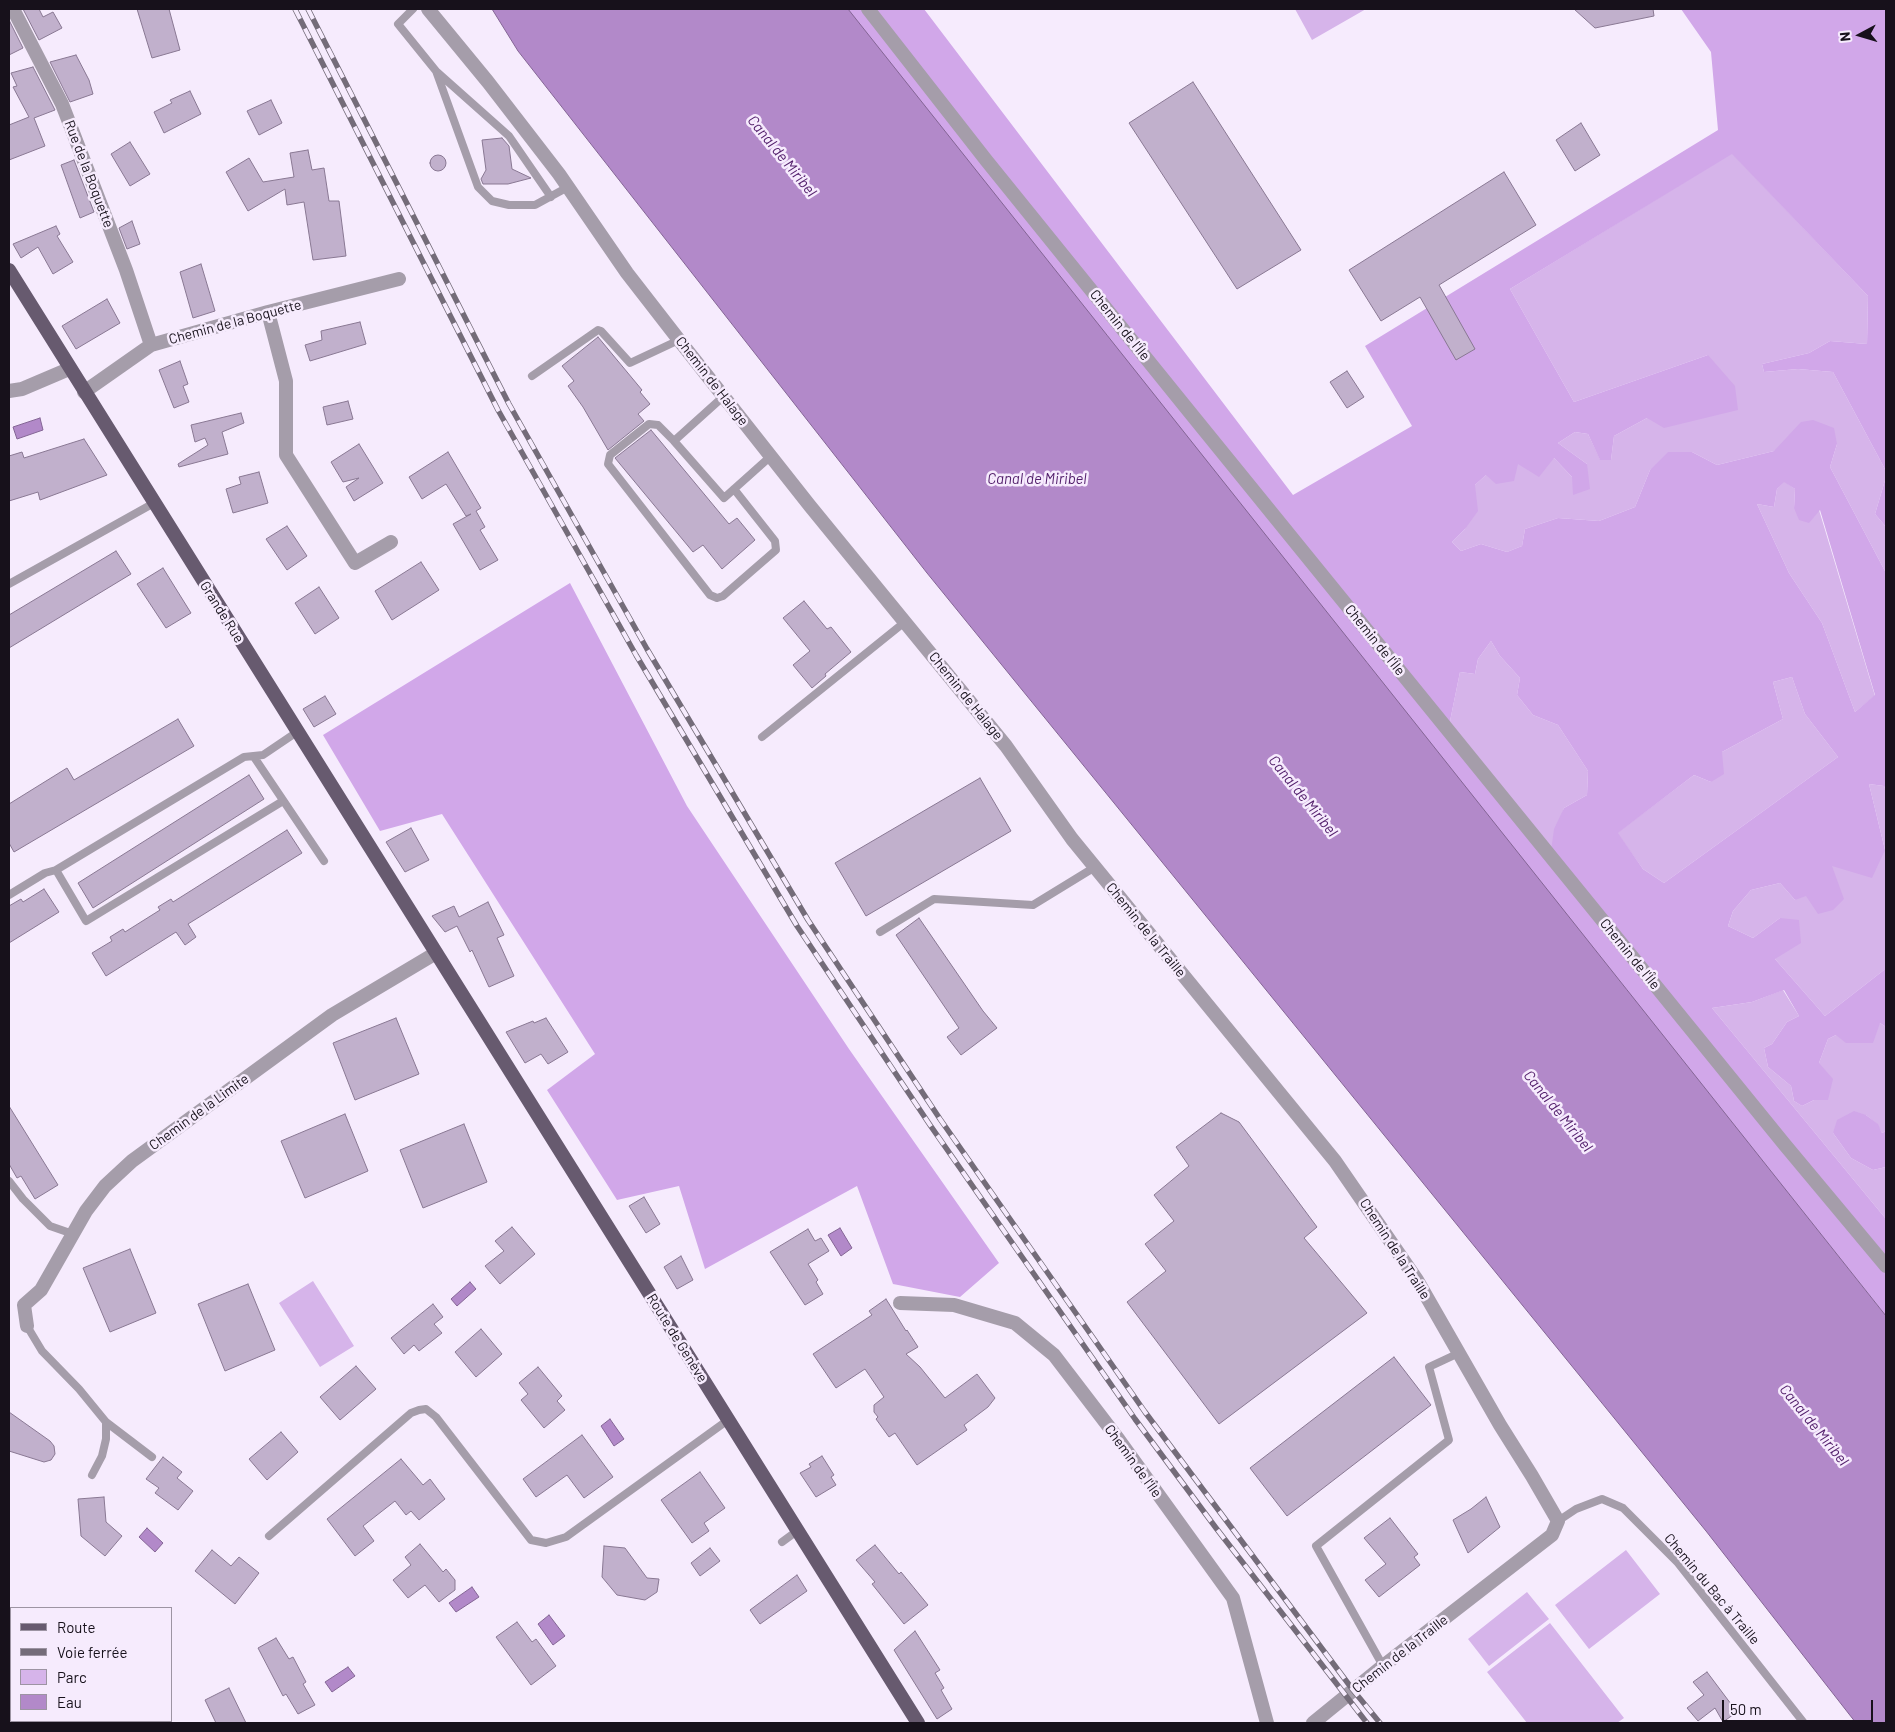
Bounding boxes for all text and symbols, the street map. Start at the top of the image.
north arrow [1835,10,1885,60]
text: N [1836,31,1854,42]
water label: Canal de Miribel [744,112,820,200]
street label: Rue de la Boquette [61,118,117,230]
street label: Chemin de l'Île [1086,286,1154,364]
street label: Chemin de la Boquette [167,296,303,348]
street label: Chemin de Halage [672,333,752,429]
water label: Canal de Miribel [987,470,1087,488]
street label: Grande Rue [196,578,248,646]
street label: Chemin de l'Île [1341,601,1409,679]
street label: Chemin de Halage [925,649,1007,743]
water label: Canal de Miribel [1265,752,1341,840]
street label: Chemin de la Traille [1103,879,1189,981]
street label: Chemin de l'Île [1596,915,1664,993]
water label: Canal de Miribel [1520,1067,1596,1155]
street label: Chemin de la Limite [146,1070,252,1154]
street label: Chemin de la Traille [1356,1195,1434,1303]
street label: Route de Genève [643,1291,711,1385]
water label: Canal de Miribel [1776,1381,1852,1469]
street label: Chemin de l'Île [1101,1421,1165,1501]
street label: Chemin du Bac à Traille [1661,1530,1763,1648]
legend [10,1607,172,1722]
street label: Chemin de la Traille [1349,1611,1451,1697]
text: Route [57,1618,96,1636]
text: Voie ferrée [57,1643,128,1661]
text: Parc [57,1668,87,1686]
scale bar [1725,1690,1876,1722]
text: Eau [57,1693,82,1711]
text: 50 m [1730,1700,1762,1718]

